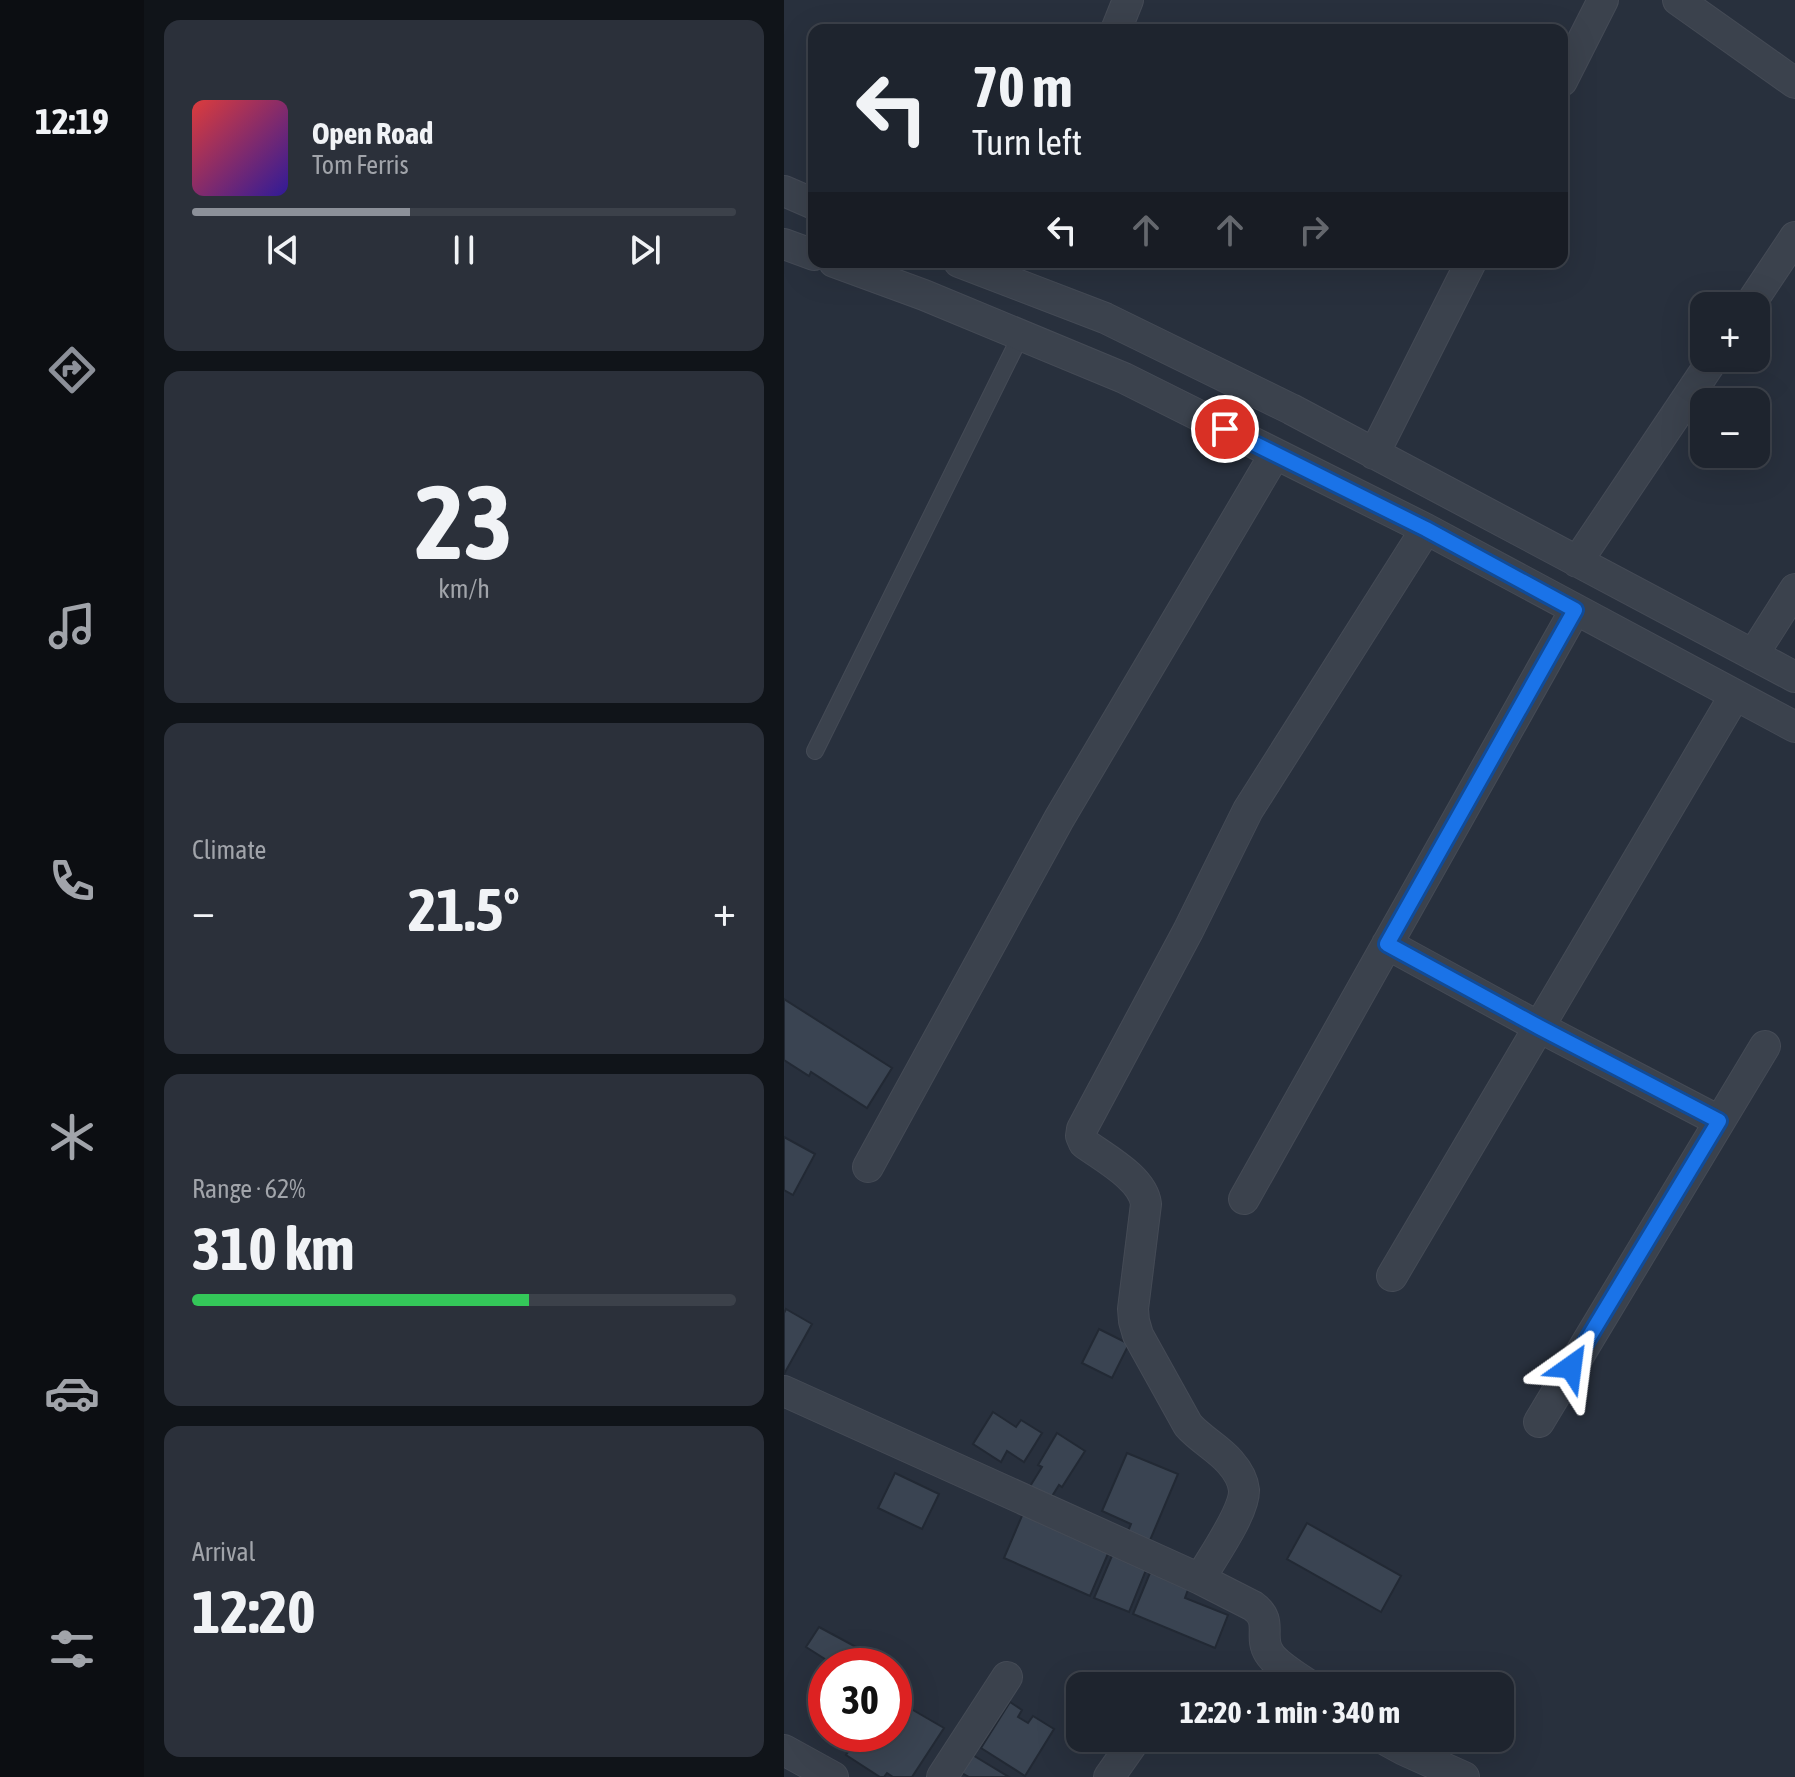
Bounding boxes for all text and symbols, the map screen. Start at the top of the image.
text: 70 m [972,55,1073,119]
icon: left [840,56,944,160]
text: 12:19 [35,100,109,142]
text: Open Road [312,116,433,150]
text: Turn left [972,121,1082,163]
text: Tom Ferris [312,150,409,180]
icon: left [1040,208,1084,252]
icon: ahead [1124,208,1168,252]
icon: ahead [1208,208,1252,252]
icon: right [1292,208,1336,252]
icon: previous [261,228,305,272]
icon: pause [442,228,486,272]
icon: next [623,228,667,272]
map controls [1690,292,1770,468]
button: + [1690,292,1770,372]
icon: directions [44,342,100,398]
button: − [1690,388,1770,468]
pin [1191,395,1259,463]
icon: arrive [1203,407,1247,451]
text: 23 [415,462,513,581]
text: km/h [438,574,490,604]
icon: music [44,598,100,654]
text: Climate [192,835,266,865]
icon: phone [44,853,100,909]
text: 21.5° [408,875,520,944]
text: − [192,885,215,935]
text: + [713,885,736,935]
icon: climate [44,1109,100,1165]
text: Range · 62% [192,1174,305,1204]
text: 310 km [192,1214,354,1283]
position arrow [1529,1325,1613,1409]
icon: car [44,1365,100,1421]
text: Arrival [192,1537,256,1567]
text: 12:20 [192,1577,315,1646]
icon: filters [44,1621,100,1677]
speed limit sign: 30 [808,1648,912,1752]
text: 12:20 · 1 min · 340 m [1180,1695,1400,1729]

